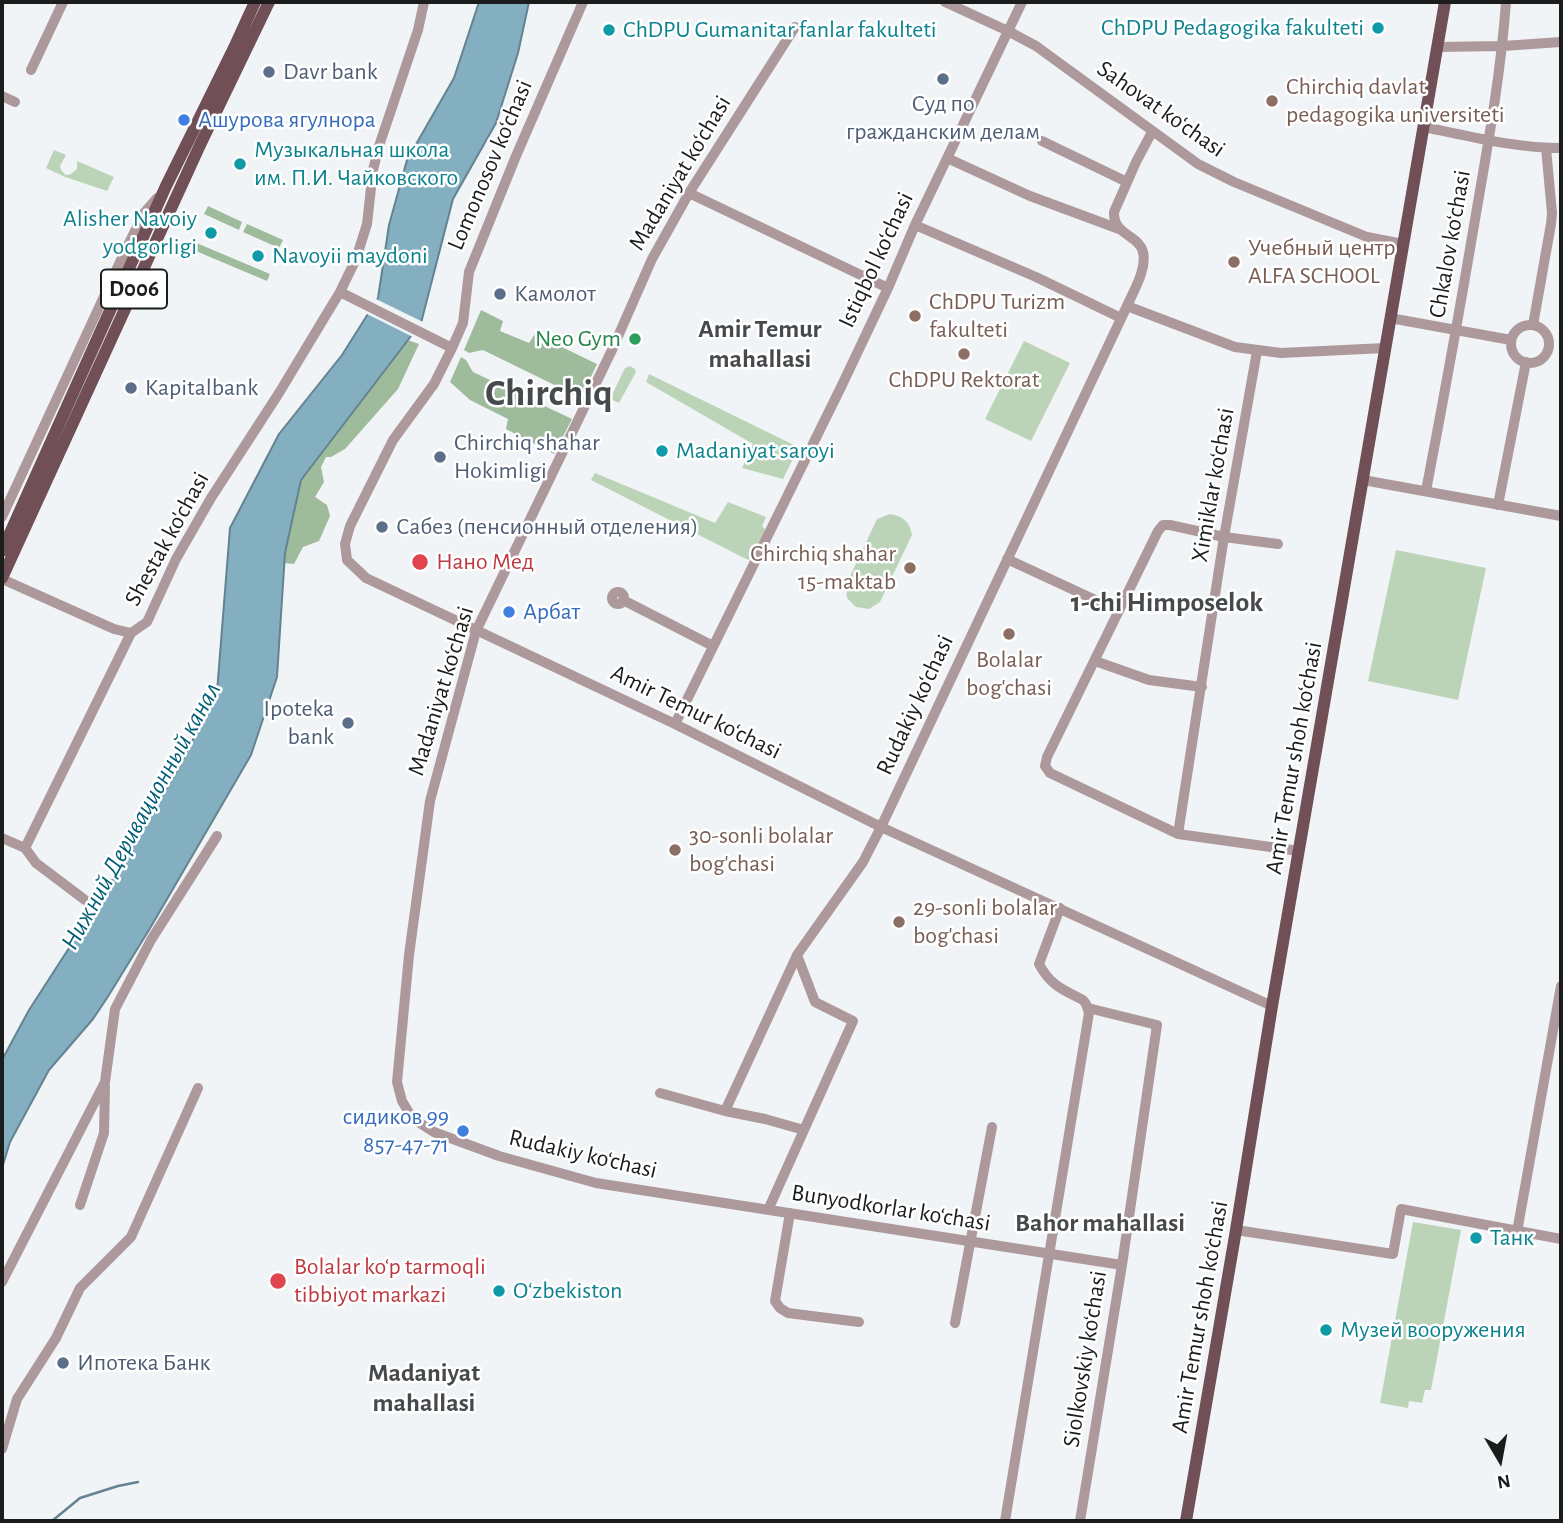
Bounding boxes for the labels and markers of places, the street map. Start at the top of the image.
place label: ChDPU Pedagogika fakulteti [1101,14,1364,42]
place label: ChDPU Gumanitar fanlar fakulteti [623,16,937,44]
marker: ChDPU Pedagogika fakulteti [1370,20,1386,36]
marker: ChDPU Gumanitar fanlar fakulteti [601,22,617,38]
place label: Davr bank [283,58,378,86]
marker: Davr bank [261,64,277,80]
marker: Суд по гражданским делам [935,71,951,87]
place label: Chirchiq davlat pedagogika universiteti [1286,73,1505,129]
place label: Суд по гражданским делам [846,90,1040,146]
marker: Chirchiq davlat pedagogika universiteti [1264,93,1280,109]
place label: Ашурова ягулнора [198,106,376,134]
marker: Ашурова ягулнора [176,112,192,128]
place label: Музыкальная школа им. П.И. Чайковского [254,136,458,192]
marker: Музыкальная школа им. П.И. Чайковского [232,156,248,172]
place label: Alisher Navoiy yodgorligi [63,205,197,261]
marker: Alisher Navoiy yodgorligi [203,225,219,241]
place label: Учебный центр ALFA SCHOOL [1248,234,1395,290]
place label: Navoyii maydoni [272,242,428,270]
marker: Navoyii maydoni [250,248,266,264]
marker: Учебный центр ALFA SCHOOL [1226,254,1242,270]
place label: Камолот [514,280,596,308]
marker: Камолот [492,286,508,302]
place label: ChDPU Turizm fakulteti [929,288,1065,344]
marker: ChDPU Turizm fakulteti [907,308,923,324]
place label: Neo Gym [535,325,621,353]
marker: Neo Gym [627,331,643,347]
marker: ChDPU Rektorat [956,346,972,362]
place label: ChDPU Rektorat [888,366,1040,394]
place label: Kapitalbank [145,374,258,402]
marker: Kapitalbank [123,380,139,396]
place label: Chirchiq shahar Hokimligi [454,429,600,485]
place label: Madaniyat saroyi [676,437,835,465]
marker: Madaniyat saroyi [654,443,670,459]
marker: Chirchiq shahar Hokimligi [432,449,448,465]
place label: Сабез (пенсионный отделения) [396,513,698,541]
marker: Сабез (пенсионный отделения) [374,519,390,535]
place label: Chirchiq shahar 15-maktab [750,540,896,596]
place label: Нано Мед [436,548,534,576]
marker: Нано Мед [410,552,430,572]
marker: Chirchiq shahar 15-maktab [902,560,918,576]
place label: Арбат [523,598,580,626]
marker: Арбат [501,604,517,620]
marker: Bolalar bog'chasi [1001,626,1017,642]
place label: Bolalar bog'chasi [966,646,1052,702]
place label: Ipoteka bank [264,695,334,751]
marker: Ipoteka bank [340,715,356,731]
place label: 30-sonli bolalar bog'chasi [689,822,833,878]
marker: 30-sonli bolalar bog'chasi [667,842,683,858]
place label: 29-sonli bolalar bog'chasi [913,894,1057,950]
marker: 29-sonli bolalar bog'chasi [891,914,907,930]
place label: сидиков 99 857-47-71 [343,1103,449,1159]
marker: сидиков 99 857-47-71 [455,1123,471,1139]
place label: Танк [1490,1224,1534,1252]
marker: Танк [1468,1230,1484,1246]
place label: Bolalar ko‘p tarmoqli tibbiyot markazi [294,1253,486,1309]
marker: Bolalar ko‘p tarmoqli tibbiyot markazi [268,1271,288,1291]
place label: Oʻzbekiston [513,1277,622,1305]
marker: Oʻzbekiston [491,1283,507,1299]
place label: Музей вооружения [1340,1316,1526,1344]
marker: Музей вооружения [1318,1322,1334,1338]
place label: Ипотека Банк [77,1349,211,1377]
marker: Ипотека Банк [55,1355,71,1371]

